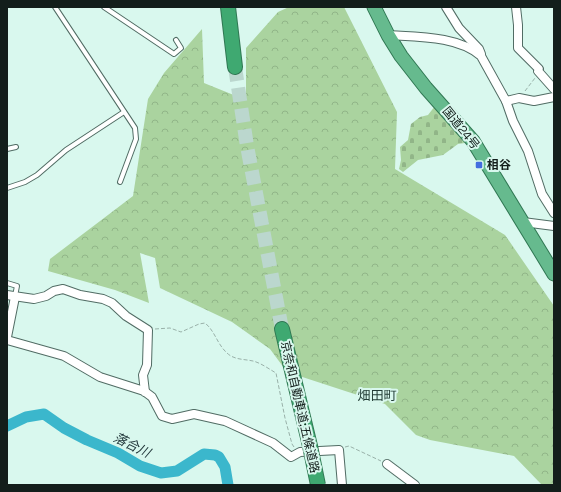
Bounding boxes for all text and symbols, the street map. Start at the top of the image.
street label: 国道24号 [439,103,483,153]
place label: 相谷 [487,157,511,173]
marker: 相谷 [474,160,484,170]
street label: 京奈和自動車道;五條道路 [277,339,323,475]
district label: 畑田町 [357,387,397,404]
water label: 落合川 [111,429,155,462]

